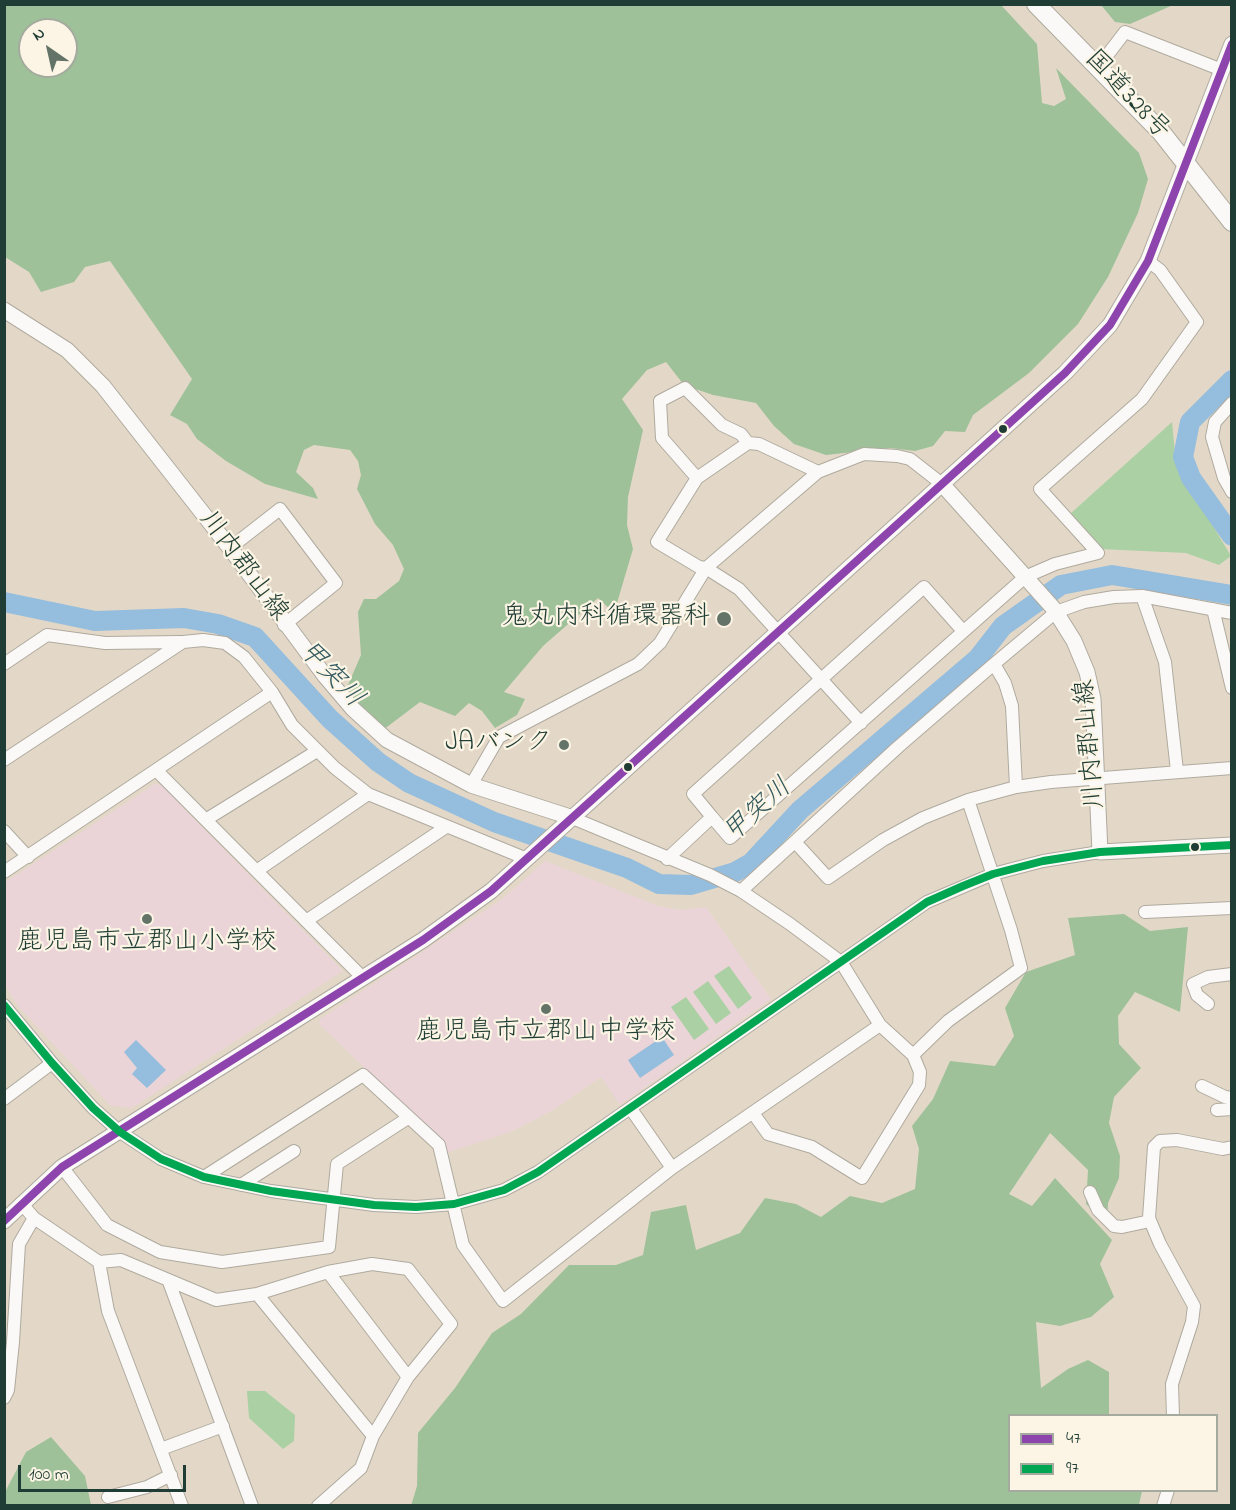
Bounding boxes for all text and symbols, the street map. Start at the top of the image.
north arrow [18,18,78,78]
text: N [28,22,50,48]
street label: 国道328号 [1077,45,1175,147]
unlabelled marker [997,423,1009,435]
street label: 川内郡山線 [190,506,294,628]
place label: 鬼丸内科循環器科 [502,603,710,635]
marker: 鬼丸内科循環器科 [715,610,733,628]
water label: 甲突川 [289,636,369,716]
street label: 川内郡山線 [1071,678,1113,810]
place label: JAバンク [445,729,552,761]
marker: JAバンク [557,738,571,752]
unlabelled marker [622,761,634,773]
water label: 甲突川 [718,773,800,851]
unlabelled marker [1189,841,1201,853]
marker: 鹿児島市立郡山小学校 [140,912,154,926]
place label: 鹿児島市立郡山小学校 [17,928,277,960]
marker: 鹿児島市立郡山中学校 [539,1002,553,1016]
place label: 鹿児島市立郡山中学校 [416,1018,676,1050]
legend [1008,1414,1218,1492]
text: 47 [1066,1426,1081,1452]
scale bar [21,1453,189,1491]
text: 97 [1066,1456,1079,1482]
text: 100 m [29,1462,69,1488]

